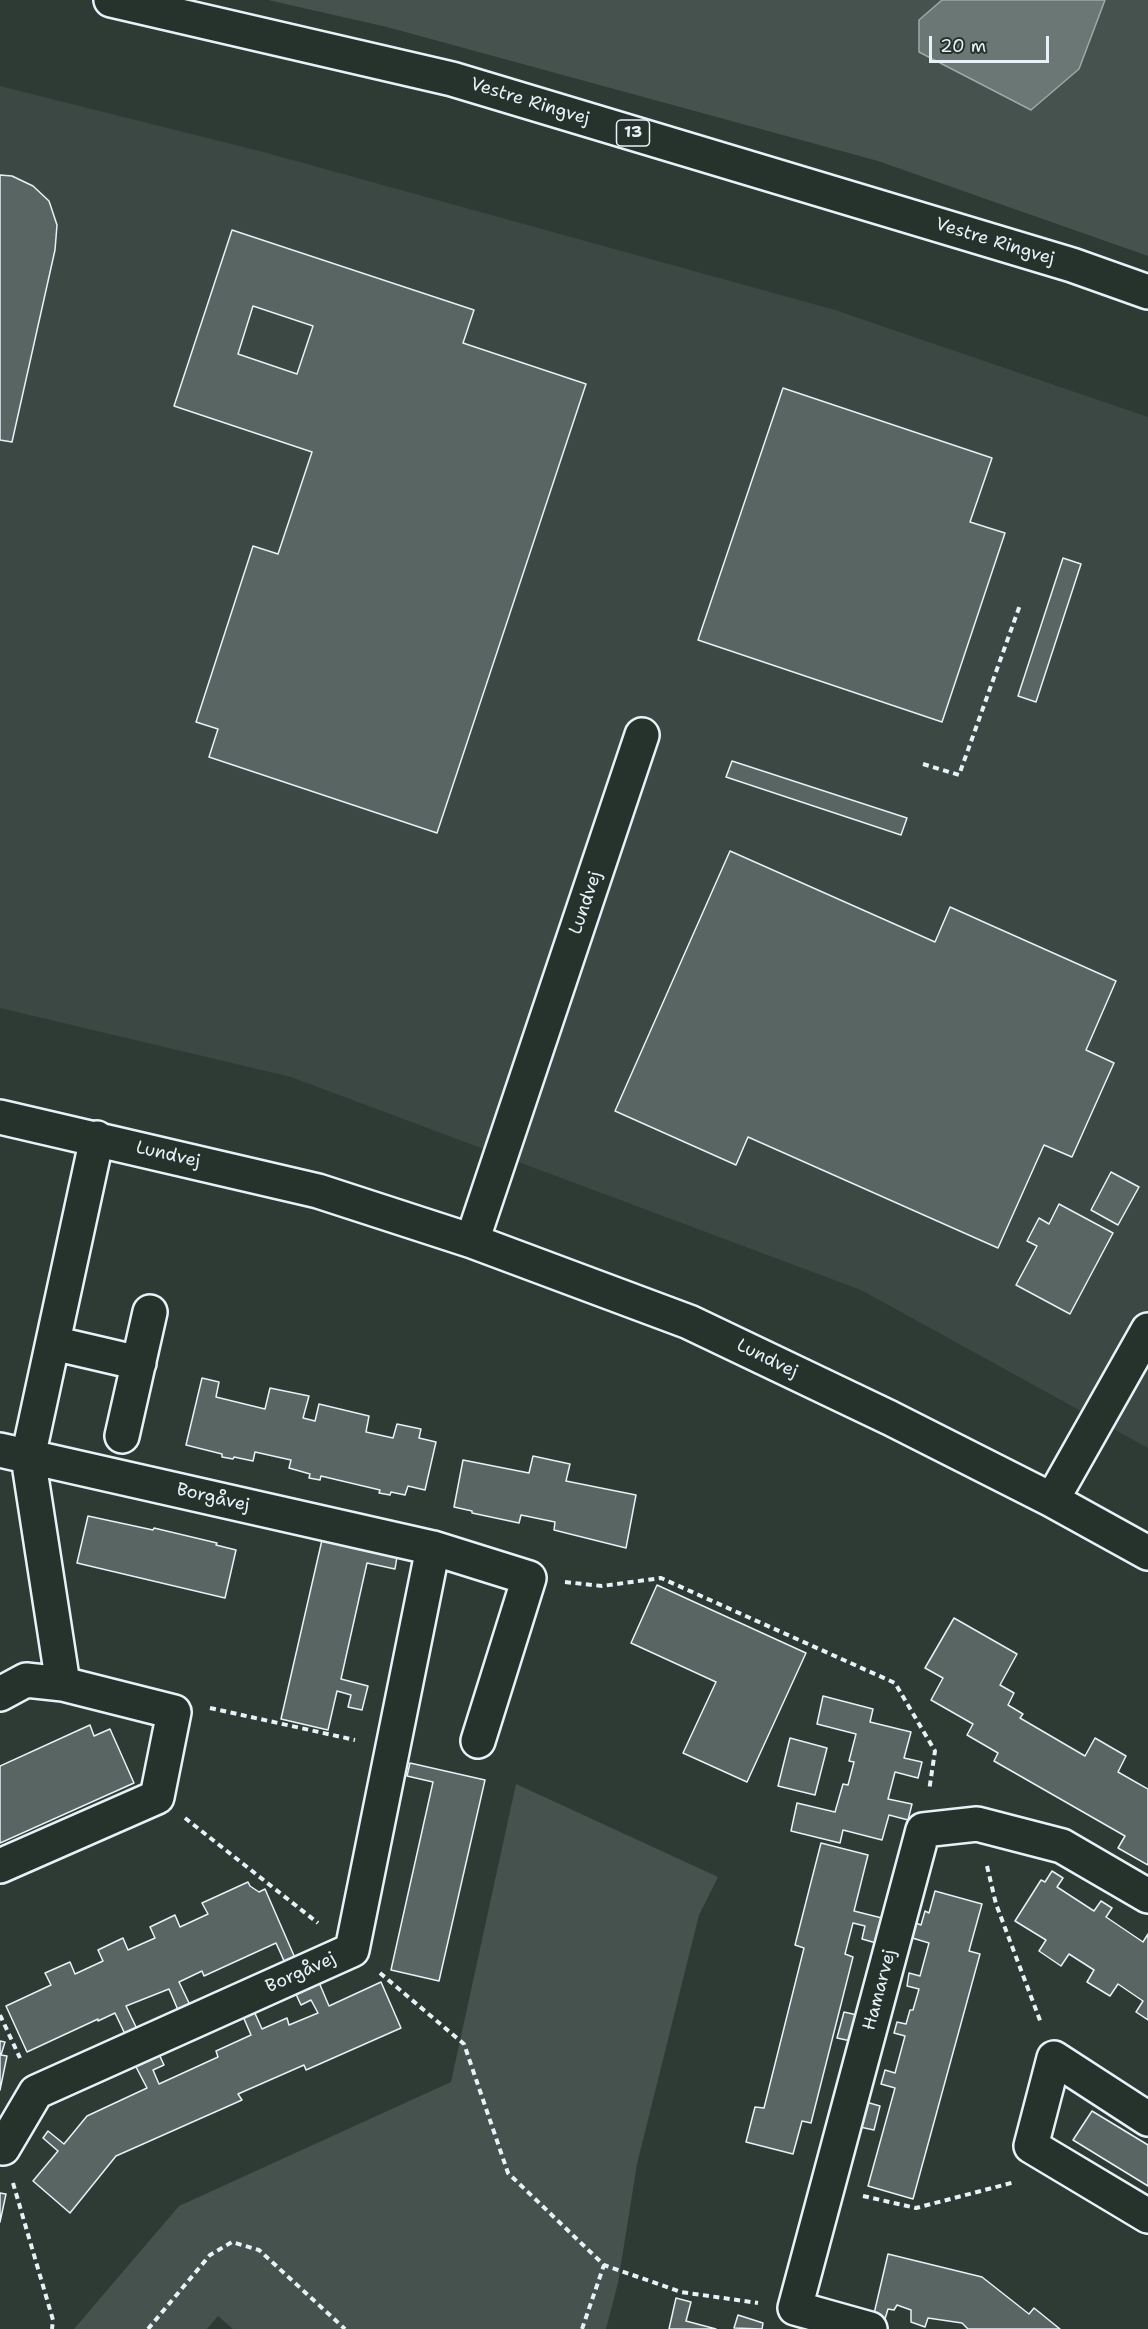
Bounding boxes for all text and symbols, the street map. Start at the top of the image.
scale bar [932,24,1052,62]
text: 20 m [940,34,986,58]
street label: Vestre Ringvej [468,74,592,130]
road number: 13 [616,120,650,146]
street label: Vestre Ringvej [933,214,1057,270]
street label: Lundvej [565,868,607,938]
street label: Lundvej [134,1137,202,1173]
street label: Lundvej [733,1335,801,1383]
street label: Borgåvej [174,1479,252,1517]
street label: Hamarvej [859,1947,901,2033]
street label: Borgåvej [263,1948,339,1998]

